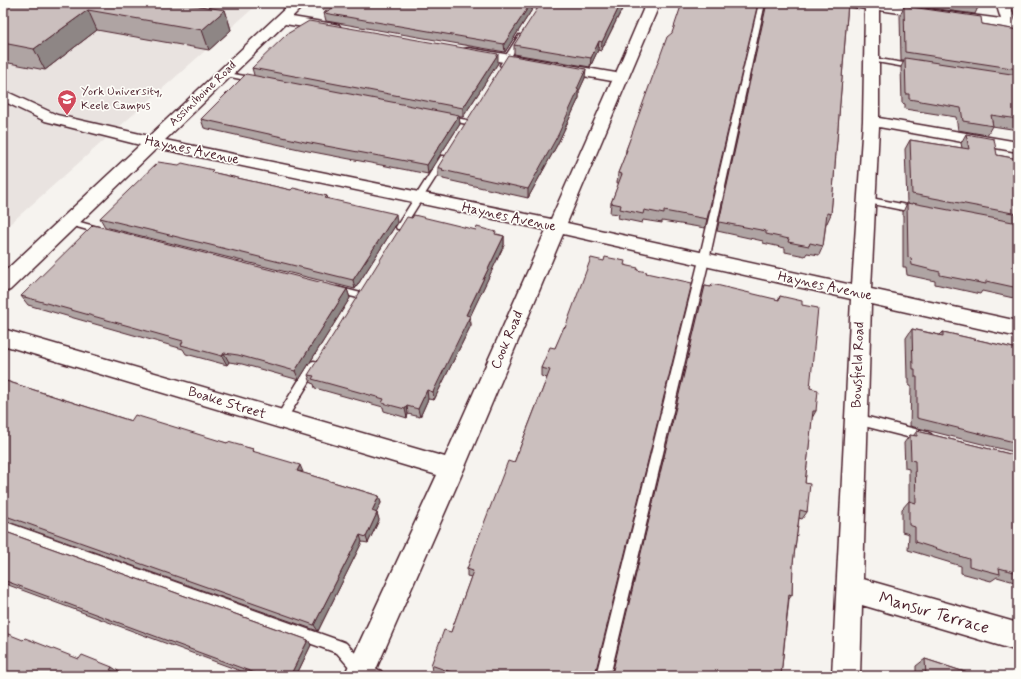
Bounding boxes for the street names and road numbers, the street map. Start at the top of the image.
street label: Assiniboine Road [166,58,240,130]
street label: Haynes Avenue [143,131,241,169]
street label: Haynes Avenue [460,198,558,236]
street label: Haynes Avenue [776,267,874,305]
street label: Cook Road [487,308,527,372]
street label: Bowsfield Road [847,321,869,409]
street label: Boake Street [186,383,269,424]
street label: Mansur Terrace [876,587,992,639]

